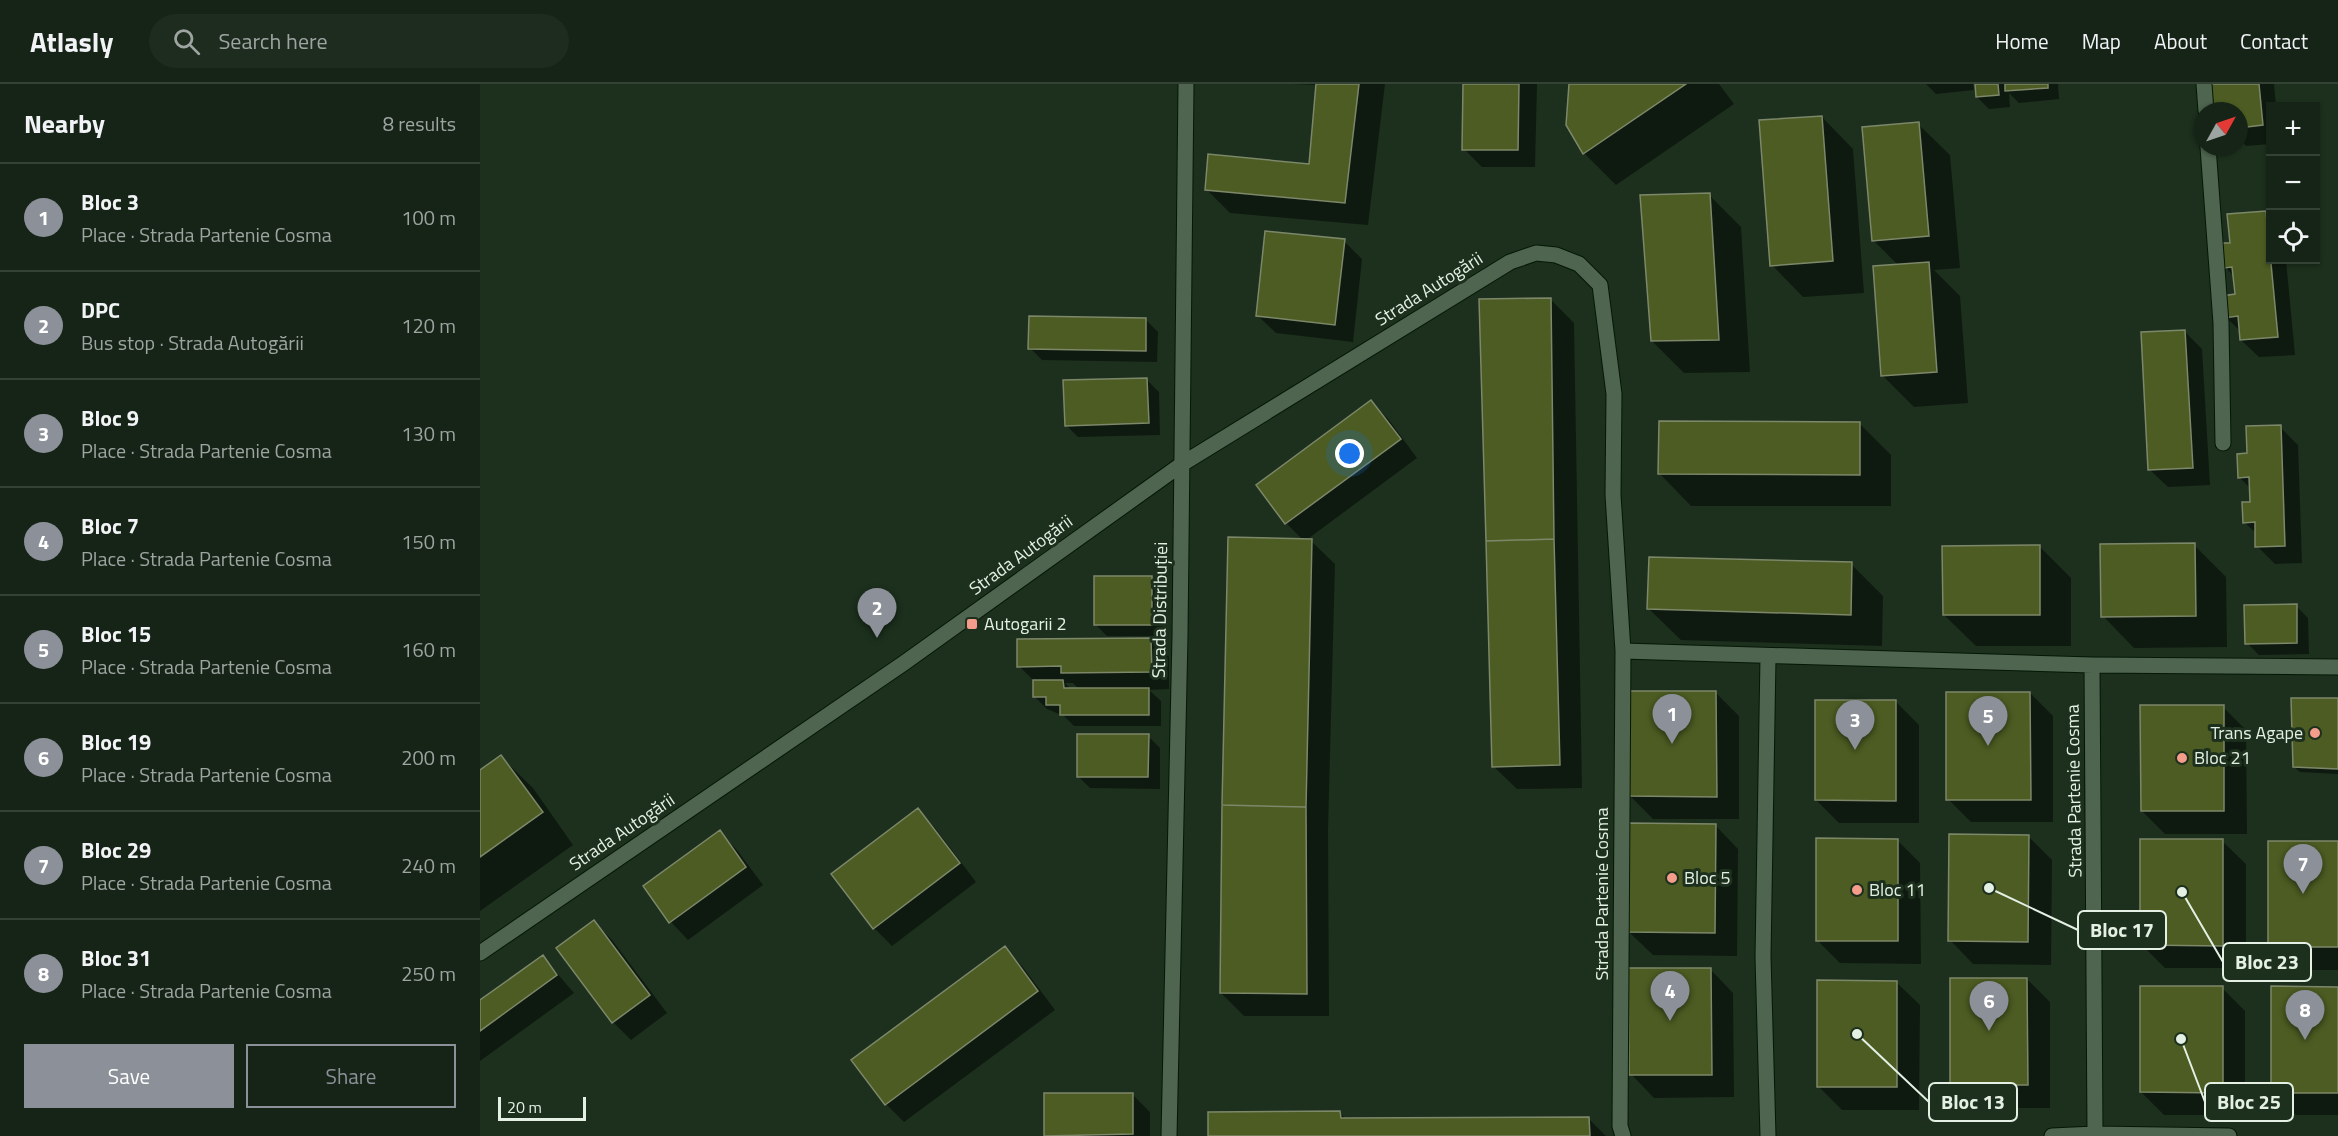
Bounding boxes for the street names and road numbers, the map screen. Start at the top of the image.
street label: Strada Autogării [1370,245,1488,332]
street label: Strada Autogării [963,508,1078,601]
street label: Strada Distribuției [1145,542,1174,678]
street label: Strada Partenie Cosma [2058,704,2089,878]
street label: Strada Autogării [564,786,680,877]
street label: Strada Partenie Cosma [1588,807,1615,981]

